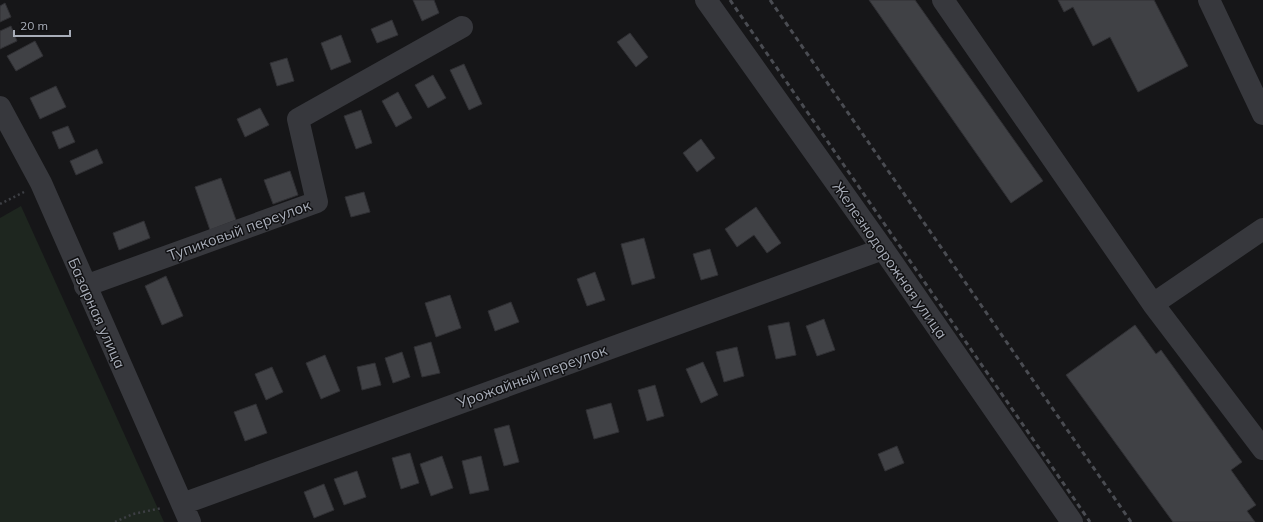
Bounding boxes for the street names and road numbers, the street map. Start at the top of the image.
street label: Железнодорожная улица [828,178,952,342]
street label: Тупиковый переулок [165,195,314,265]
street label: Базарная улица [64,255,130,371]
street label: Урожайный переулок [454,340,610,412]

